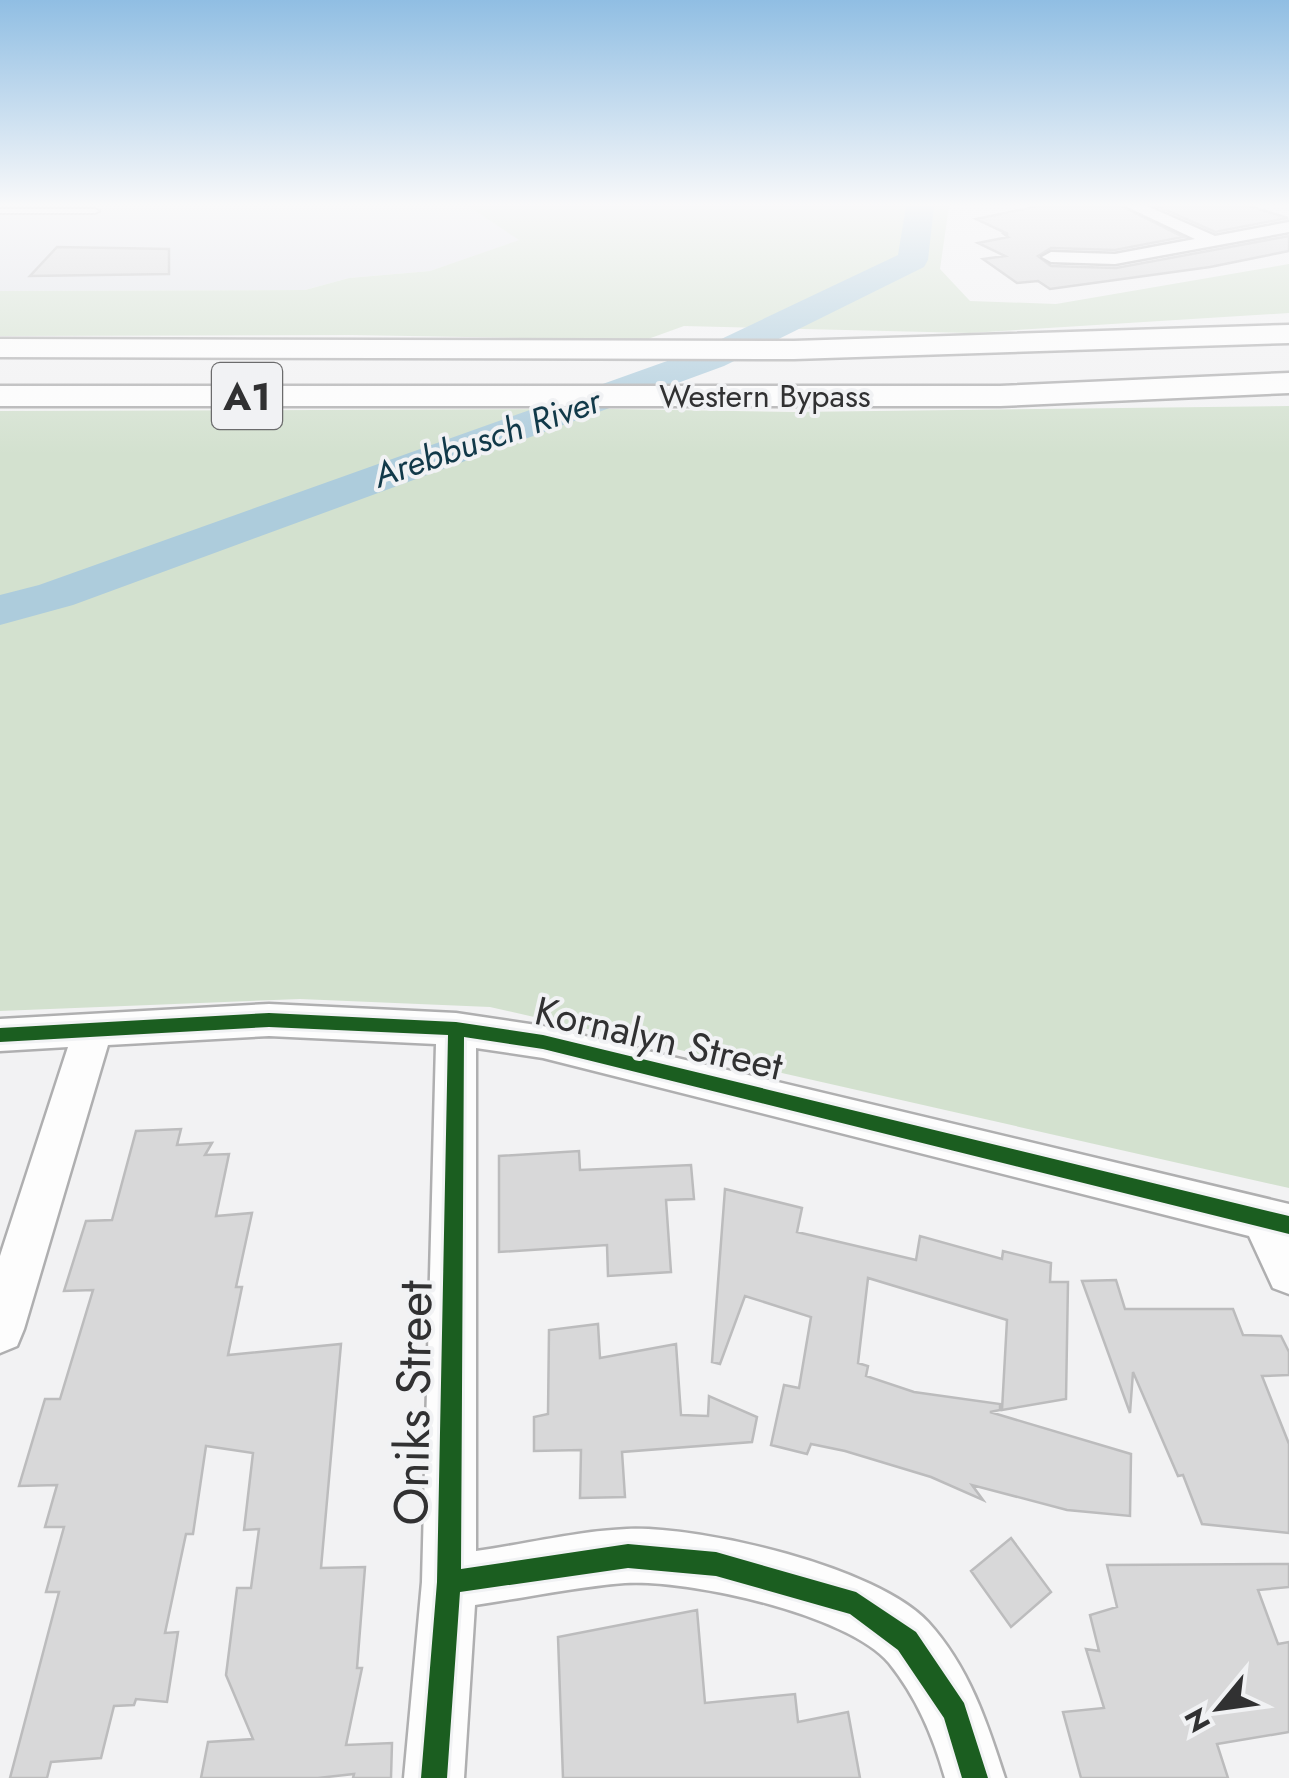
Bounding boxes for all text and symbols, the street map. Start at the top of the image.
road number: A1 [212,363,282,429]
street label: Western Bypass [659,373,871,419]
water label: Arebbusch River [366,375,610,501]
street label: Kornalyn Street [529,981,789,1095]
street label: Oniks Street [376,1279,450,1526]
north arrow [1169,1658,1269,1758]
text: N [1174,1700,1221,1740]

